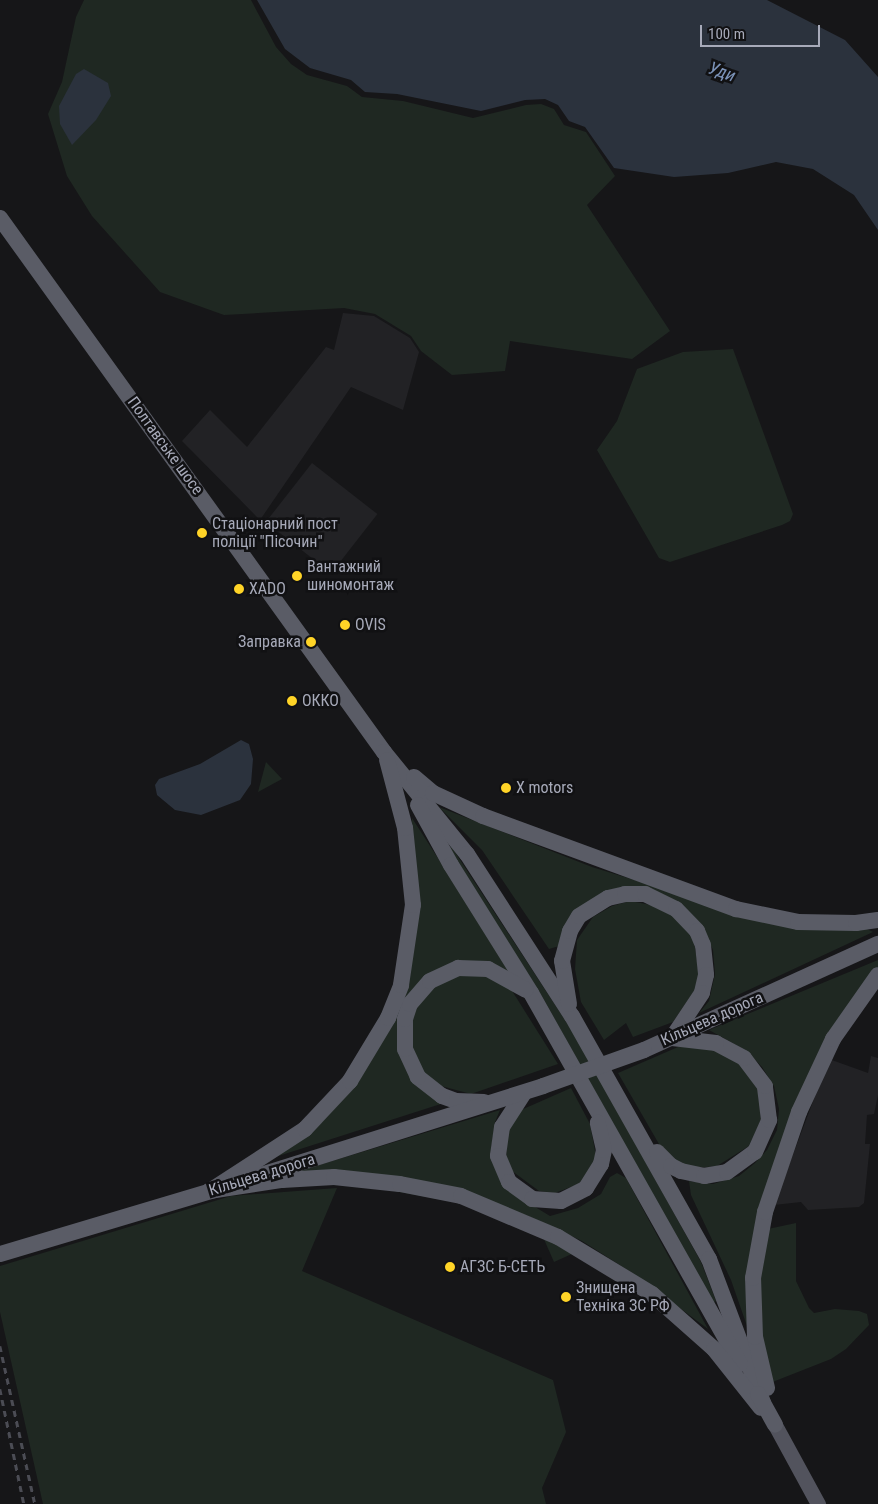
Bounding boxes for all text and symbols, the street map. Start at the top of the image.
scale bar [703,15,823,47]
text: 100 m [708,25,745,43]
water label: Уди [706,57,738,87]
street label: Полтавське шосе [123,393,207,499]
place label: Стаціонарний пост поліції "Пісочин" [212,514,338,552]
marker: Стаціонарний пост поліції "Пісочин" [196,527,208,539]
place label: Вантажний шиномонтаж [307,557,394,595]
marker: Вантажний шиномонтаж [291,570,303,582]
place label: XADO [249,579,286,599]
marker: XADO [233,583,245,595]
place label: OVIS [355,615,386,635]
marker: OVIS [339,619,351,631]
place label: Заправка [238,632,301,652]
marker: Заправка [305,636,317,648]
place label: ОККО [302,691,339,711]
marker: ОККО [286,695,298,707]
place label: Х motors [516,778,573,798]
marker: Х motors [500,782,512,794]
street label: Кільцева дорога [658,988,766,1050]
street label: Кільцева дорога [207,1150,317,1200]
place label: АГЗС Б-СЕТЬ [460,1257,545,1277]
marker: АГЗС Б-СЕТЬ [444,1261,456,1273]
place label: Знищена Техніка ЗС РФ [576,1278,670,1316]
marker: Знищена Техніка ЗС РФ [560,1291,572,1303]

